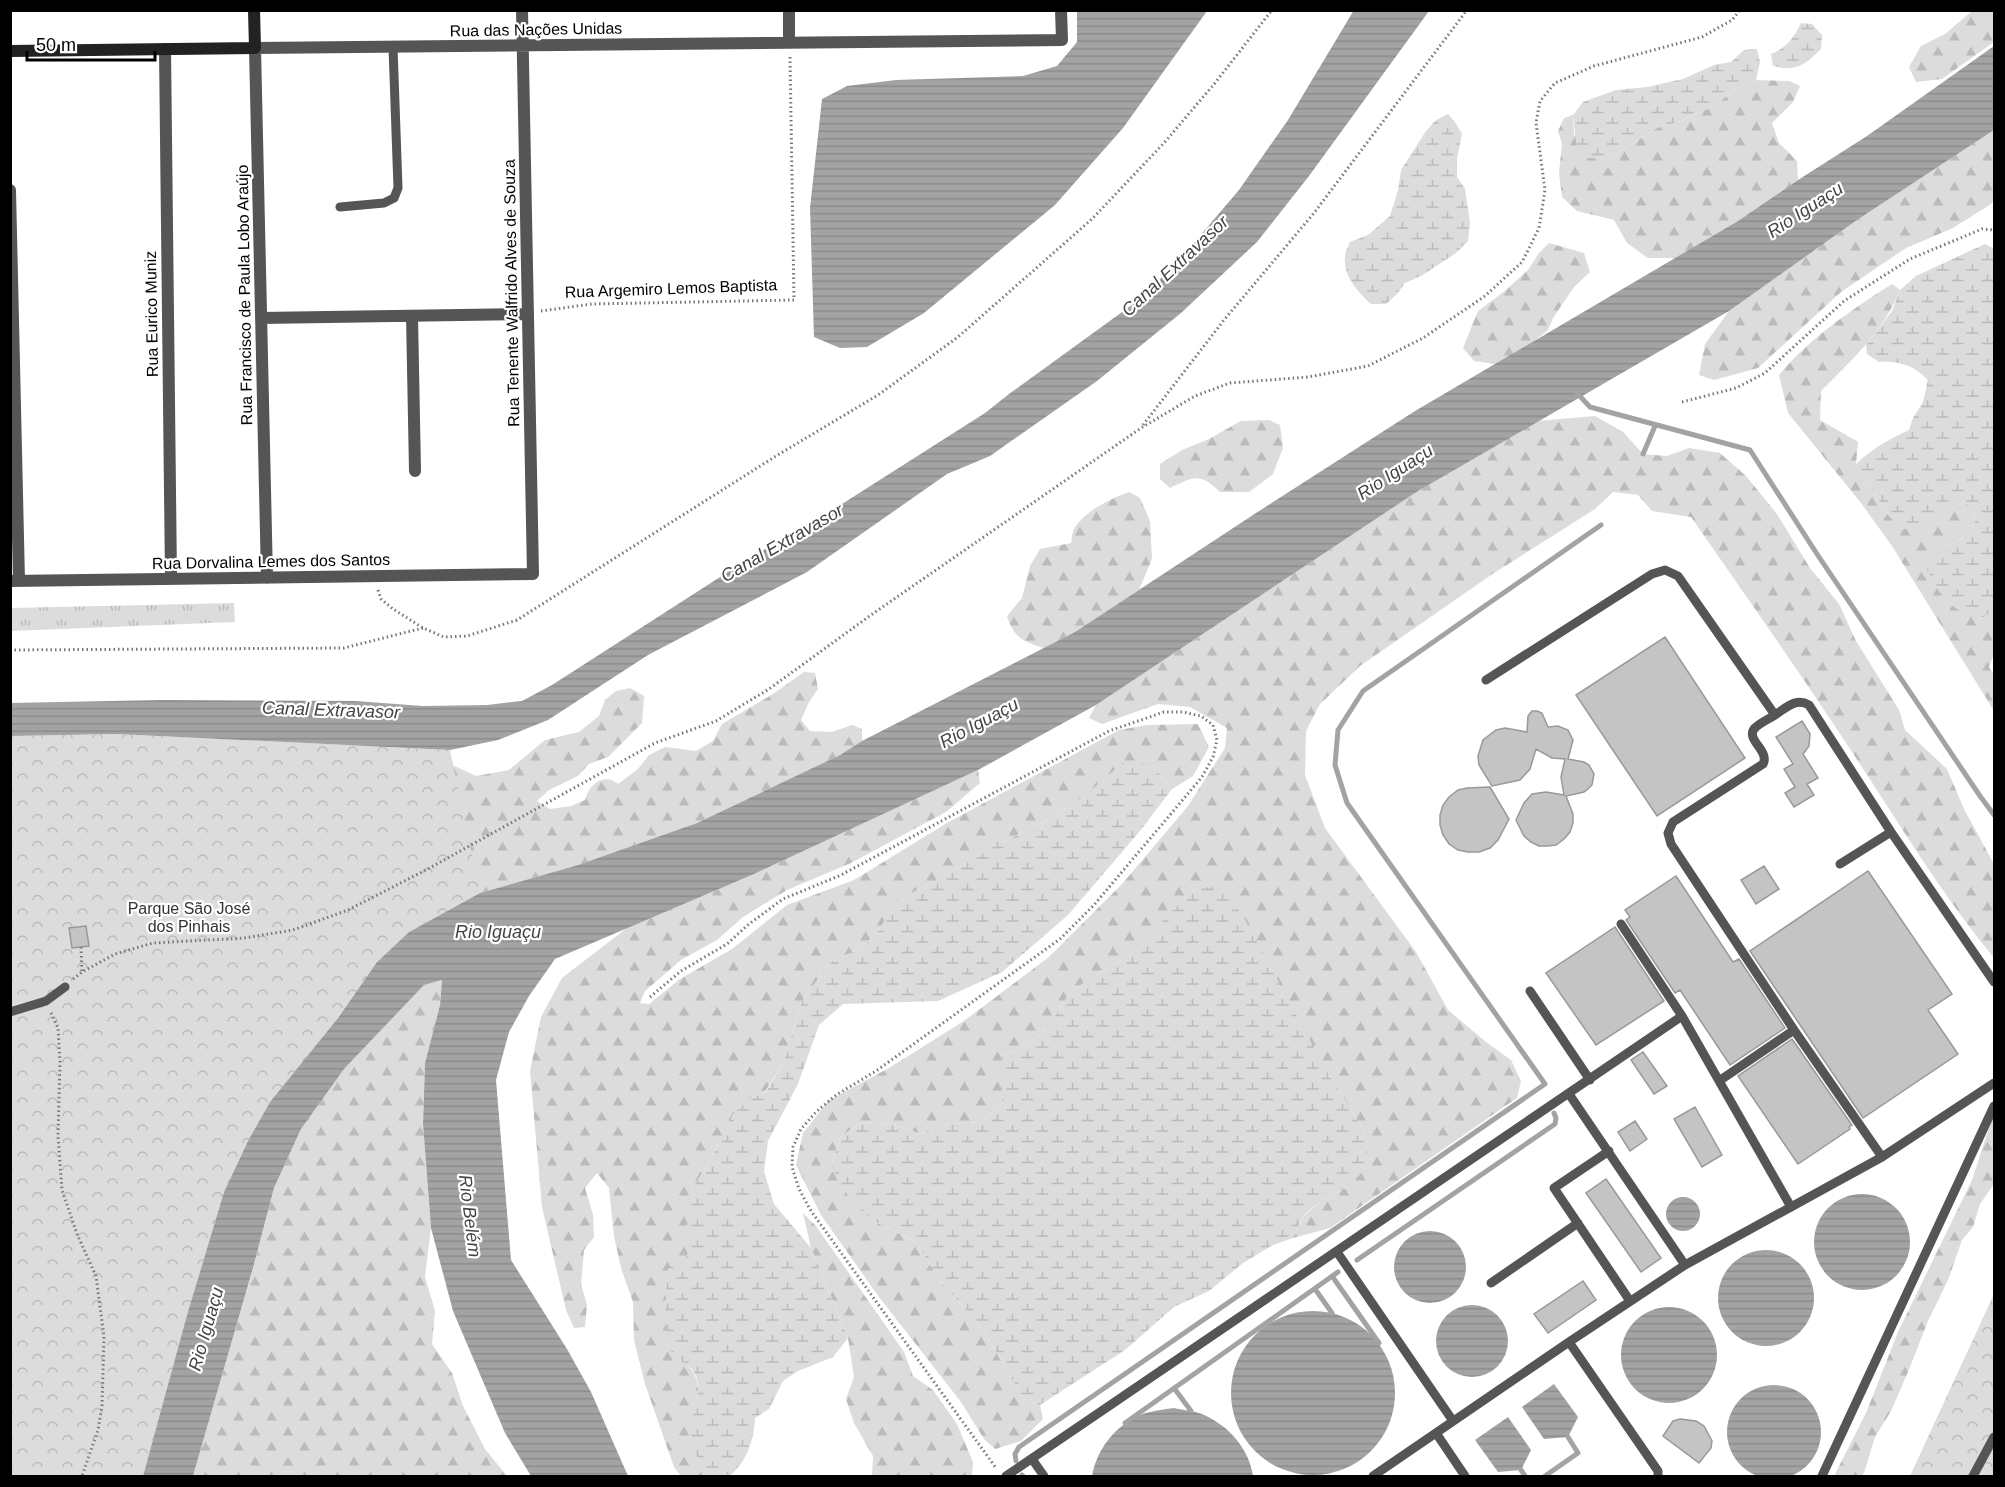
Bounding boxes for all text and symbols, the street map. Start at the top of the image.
street label: Rua das Nações Unidas [450,19,622,40]
scale bar [27,24,154,62]
text: 50 m [36,35,76,55]
street label: Rua Tenente Walfrido Alves de Souza [501,159,522,427]
street label: Rua Francisco de Paula Lobo Araújo [234,164,255,425]
water label: Rio Iguaçu [1763,178,1847,242]
water label: Canal Extravasor [1118,211,1233,320]
street label: Rua Eurico Muniz [142,251,161,377]
street label: Rua Argemiro Lemos Baptista [565,276,778,301]
water label: Rio Iguaçu [1353,440,1437,504]
water label: Canal Extravasor [717,499,848,586]
street label: Rua Dorvalina Lemes dos Santos [152,551,390,572]
water label: Rio Iguaçu [936,694,1022,752]
water label: Canal Extravasor [262,698,401,722]
park label: Parque São José dos Pinhais [128,900,250,935]
water label: Rio Iguaçu [455,922,541,942]
water label: Rio Belém [455,1174,485,1258]
water label: Rio Iguaçu [185,1285,227,1373]

